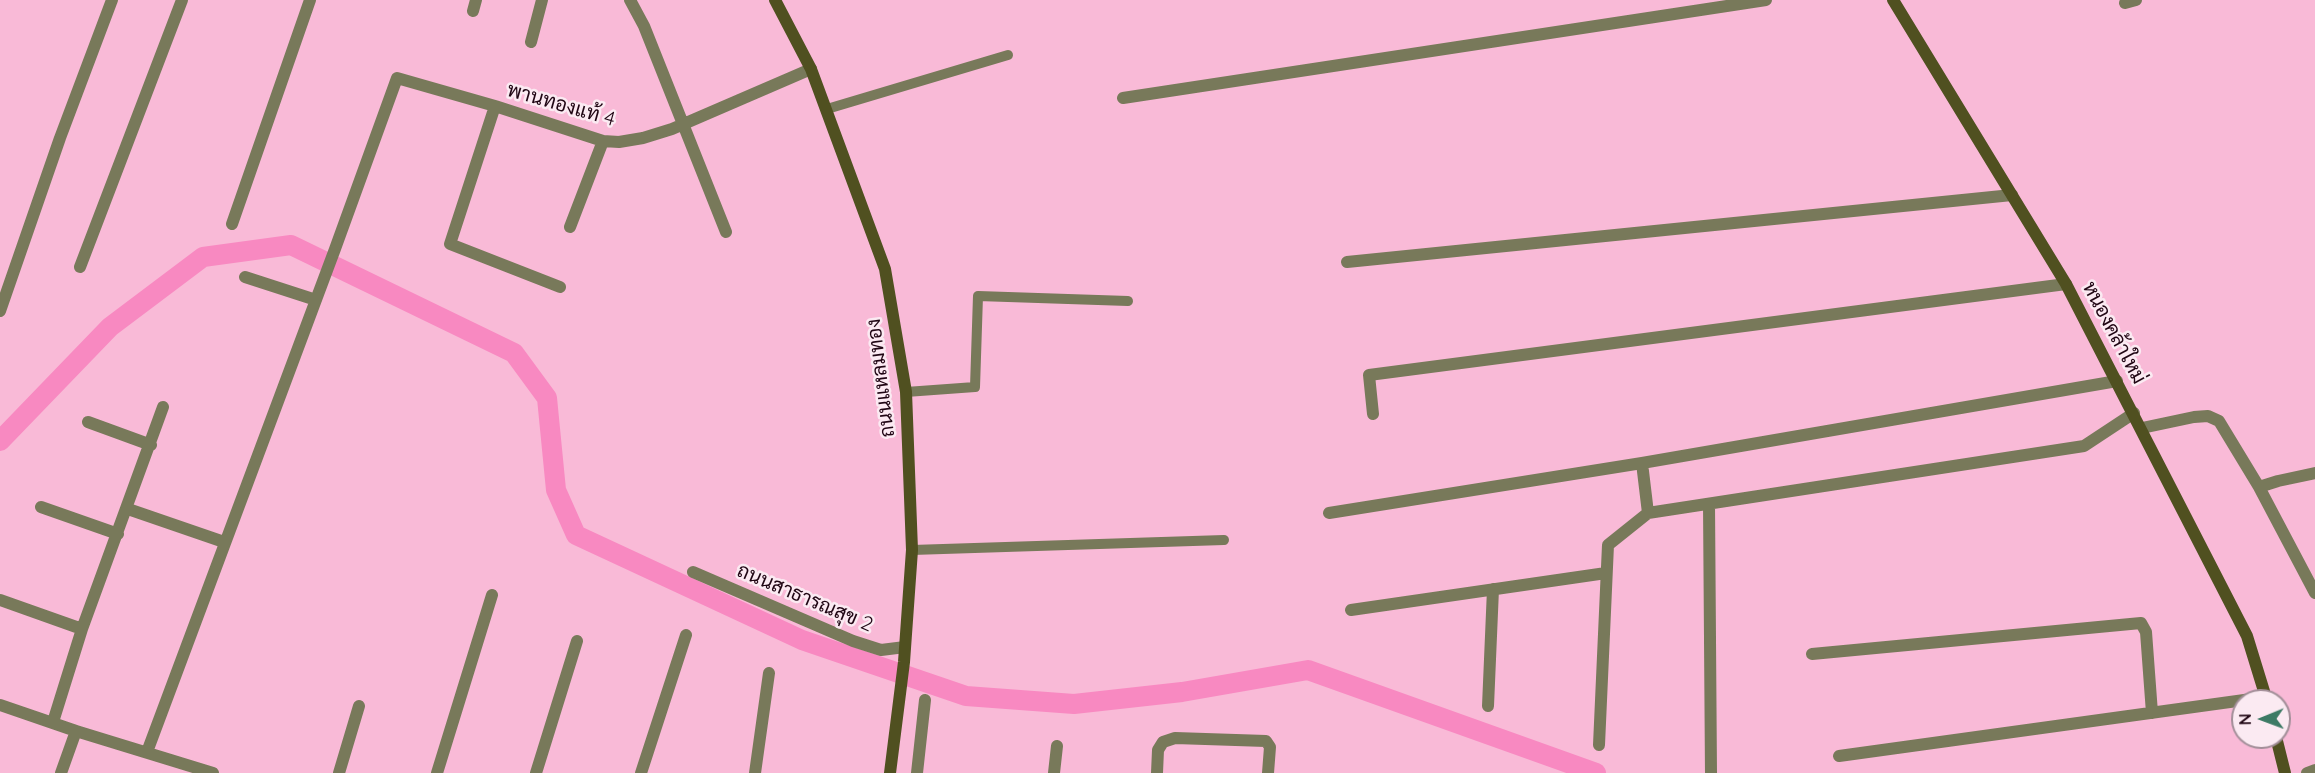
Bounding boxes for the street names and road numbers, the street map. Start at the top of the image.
street label: พานทองแท้ 4 [504,78,618,132]
street label: หนองคล้าใหม่ [2077,278,2151,388]
street label: ถนนแหลมทอง [862,317,900,439]
street label: ถนนสาธารณสุข 2 [733,559,877,637]

